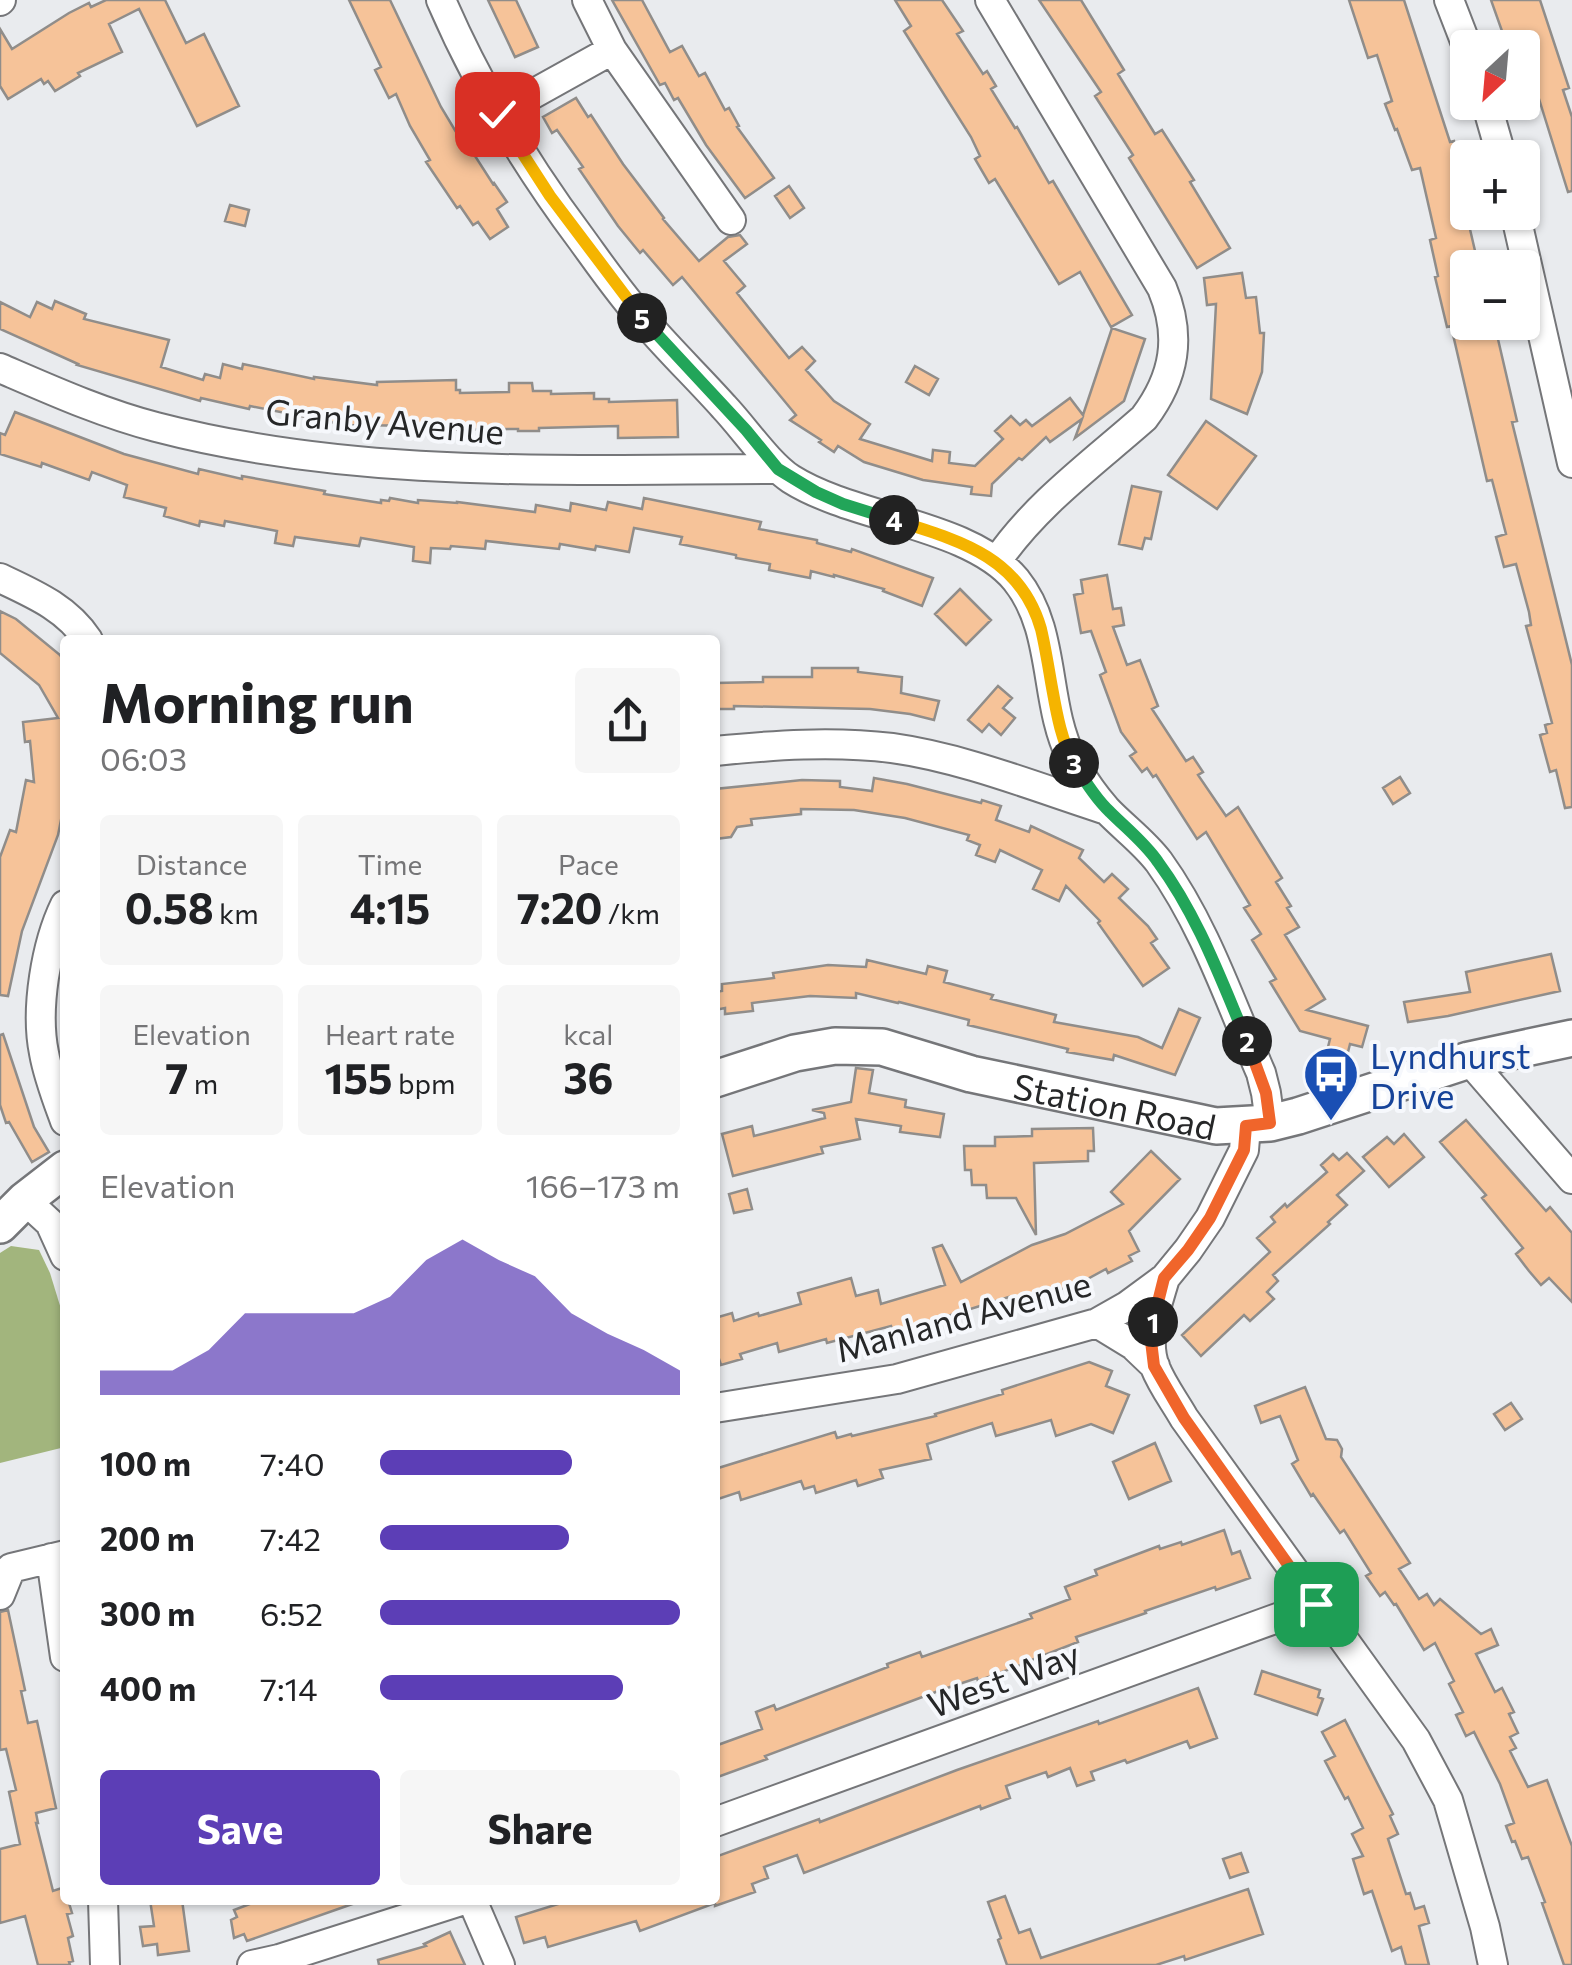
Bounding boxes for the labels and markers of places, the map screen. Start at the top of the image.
pin [455,72,540,157]
pin: 5 [617,293,667,343]
pin: 4 [869,495,919,545]
pin: 3 [1049,738,1099,788]
pin: 2 [1222,1016,1272,1066]
place label: Lyndhurst Drive [1370,1033,1531,1116]
bus stop icon: Lyndhurst Drive [1301,1044,1361,1123]
pin: 1 [1128,1297,1178,1347]
pin [1274,1562,1359,1647]

